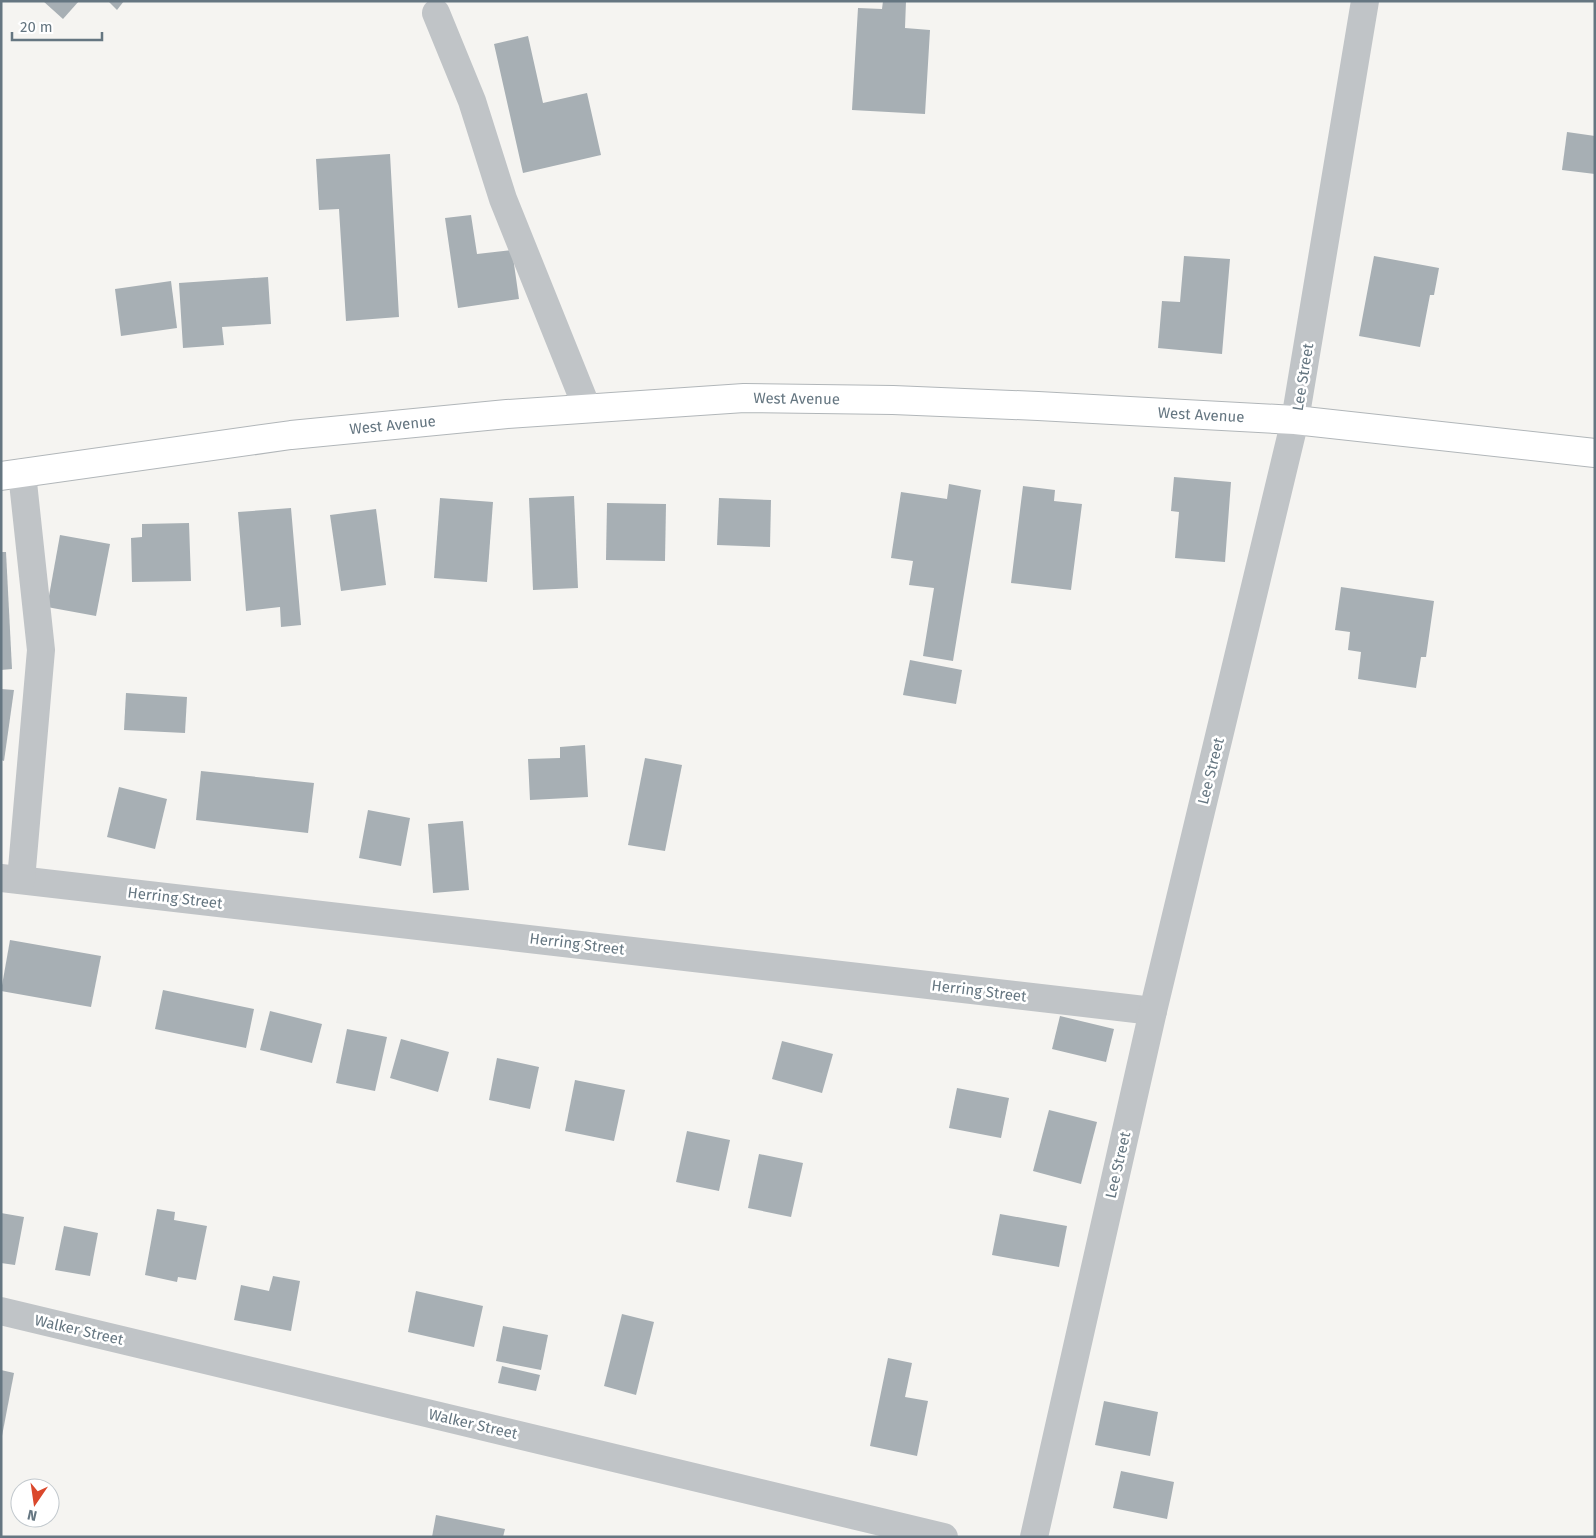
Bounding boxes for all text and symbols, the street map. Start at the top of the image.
scale bar [12,10,102,42]
text: 20 m [20,18,53,36]
street label: Lee Street [1289,341,1317,412]
street label: West Avenue [753,389,840,408]
street label: West Avenue [1157,404,1245,426]
street label: West Avenue [349,412,437,438]
street label: Lee Street [1194,735,1228,806]
street label: Herring Street [127,883,224,913]
street label: Herring Street [529,929,626,959]
street label: Herring Street [931,976,1028,1006]
street label: Lee Street [1102,1129,1135,1200]
street label: Walker Street [33,1311,126,1349]
street label: Walker Street [427,1405,520,1443]
north arrow [10,1478,60,1528]
text: N [26,1506,39,1525]

